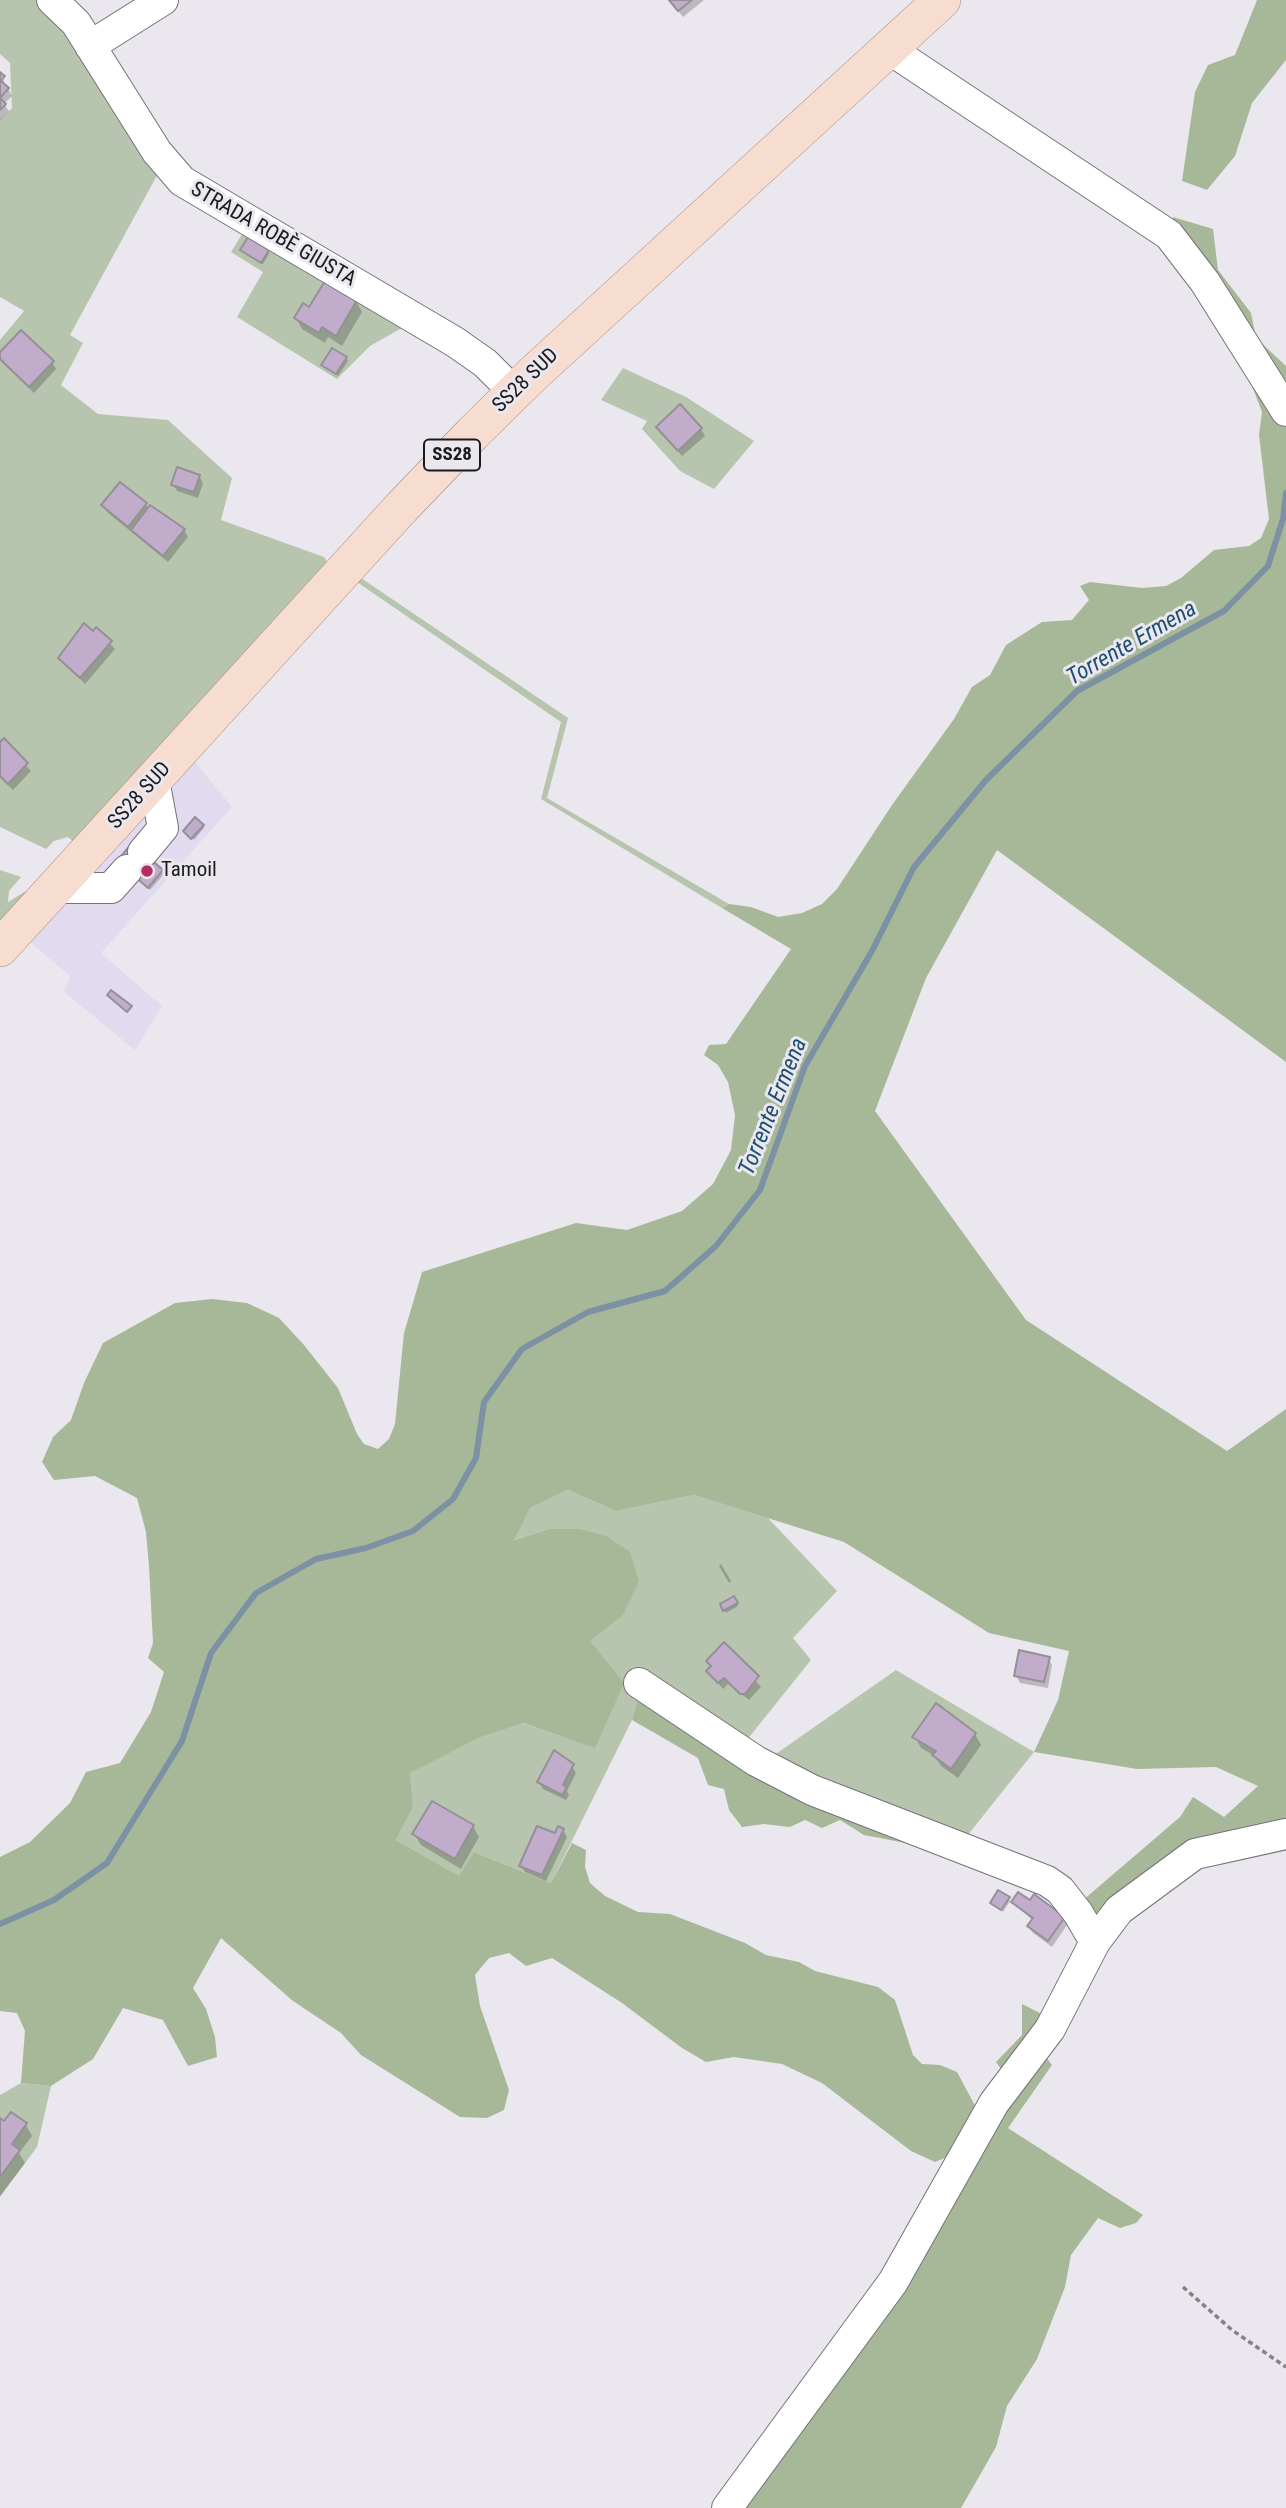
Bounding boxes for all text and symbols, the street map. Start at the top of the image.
street label: STRADA ROBÈ GIUSTA [186,177,360,293]
street label: SS28 SUD [488,343,564,419]
road number: SS28 [424,440,480,470]
water label: Torrente Ermena [1062,596,1202,692]
street label: SS28 SUD [103,757,177,835]
place label: Tamoil [161,858,217,884]
marker: Tamoil [139,863,155,879]
water label: Torrente Ermena [734,1034,814,1180]

